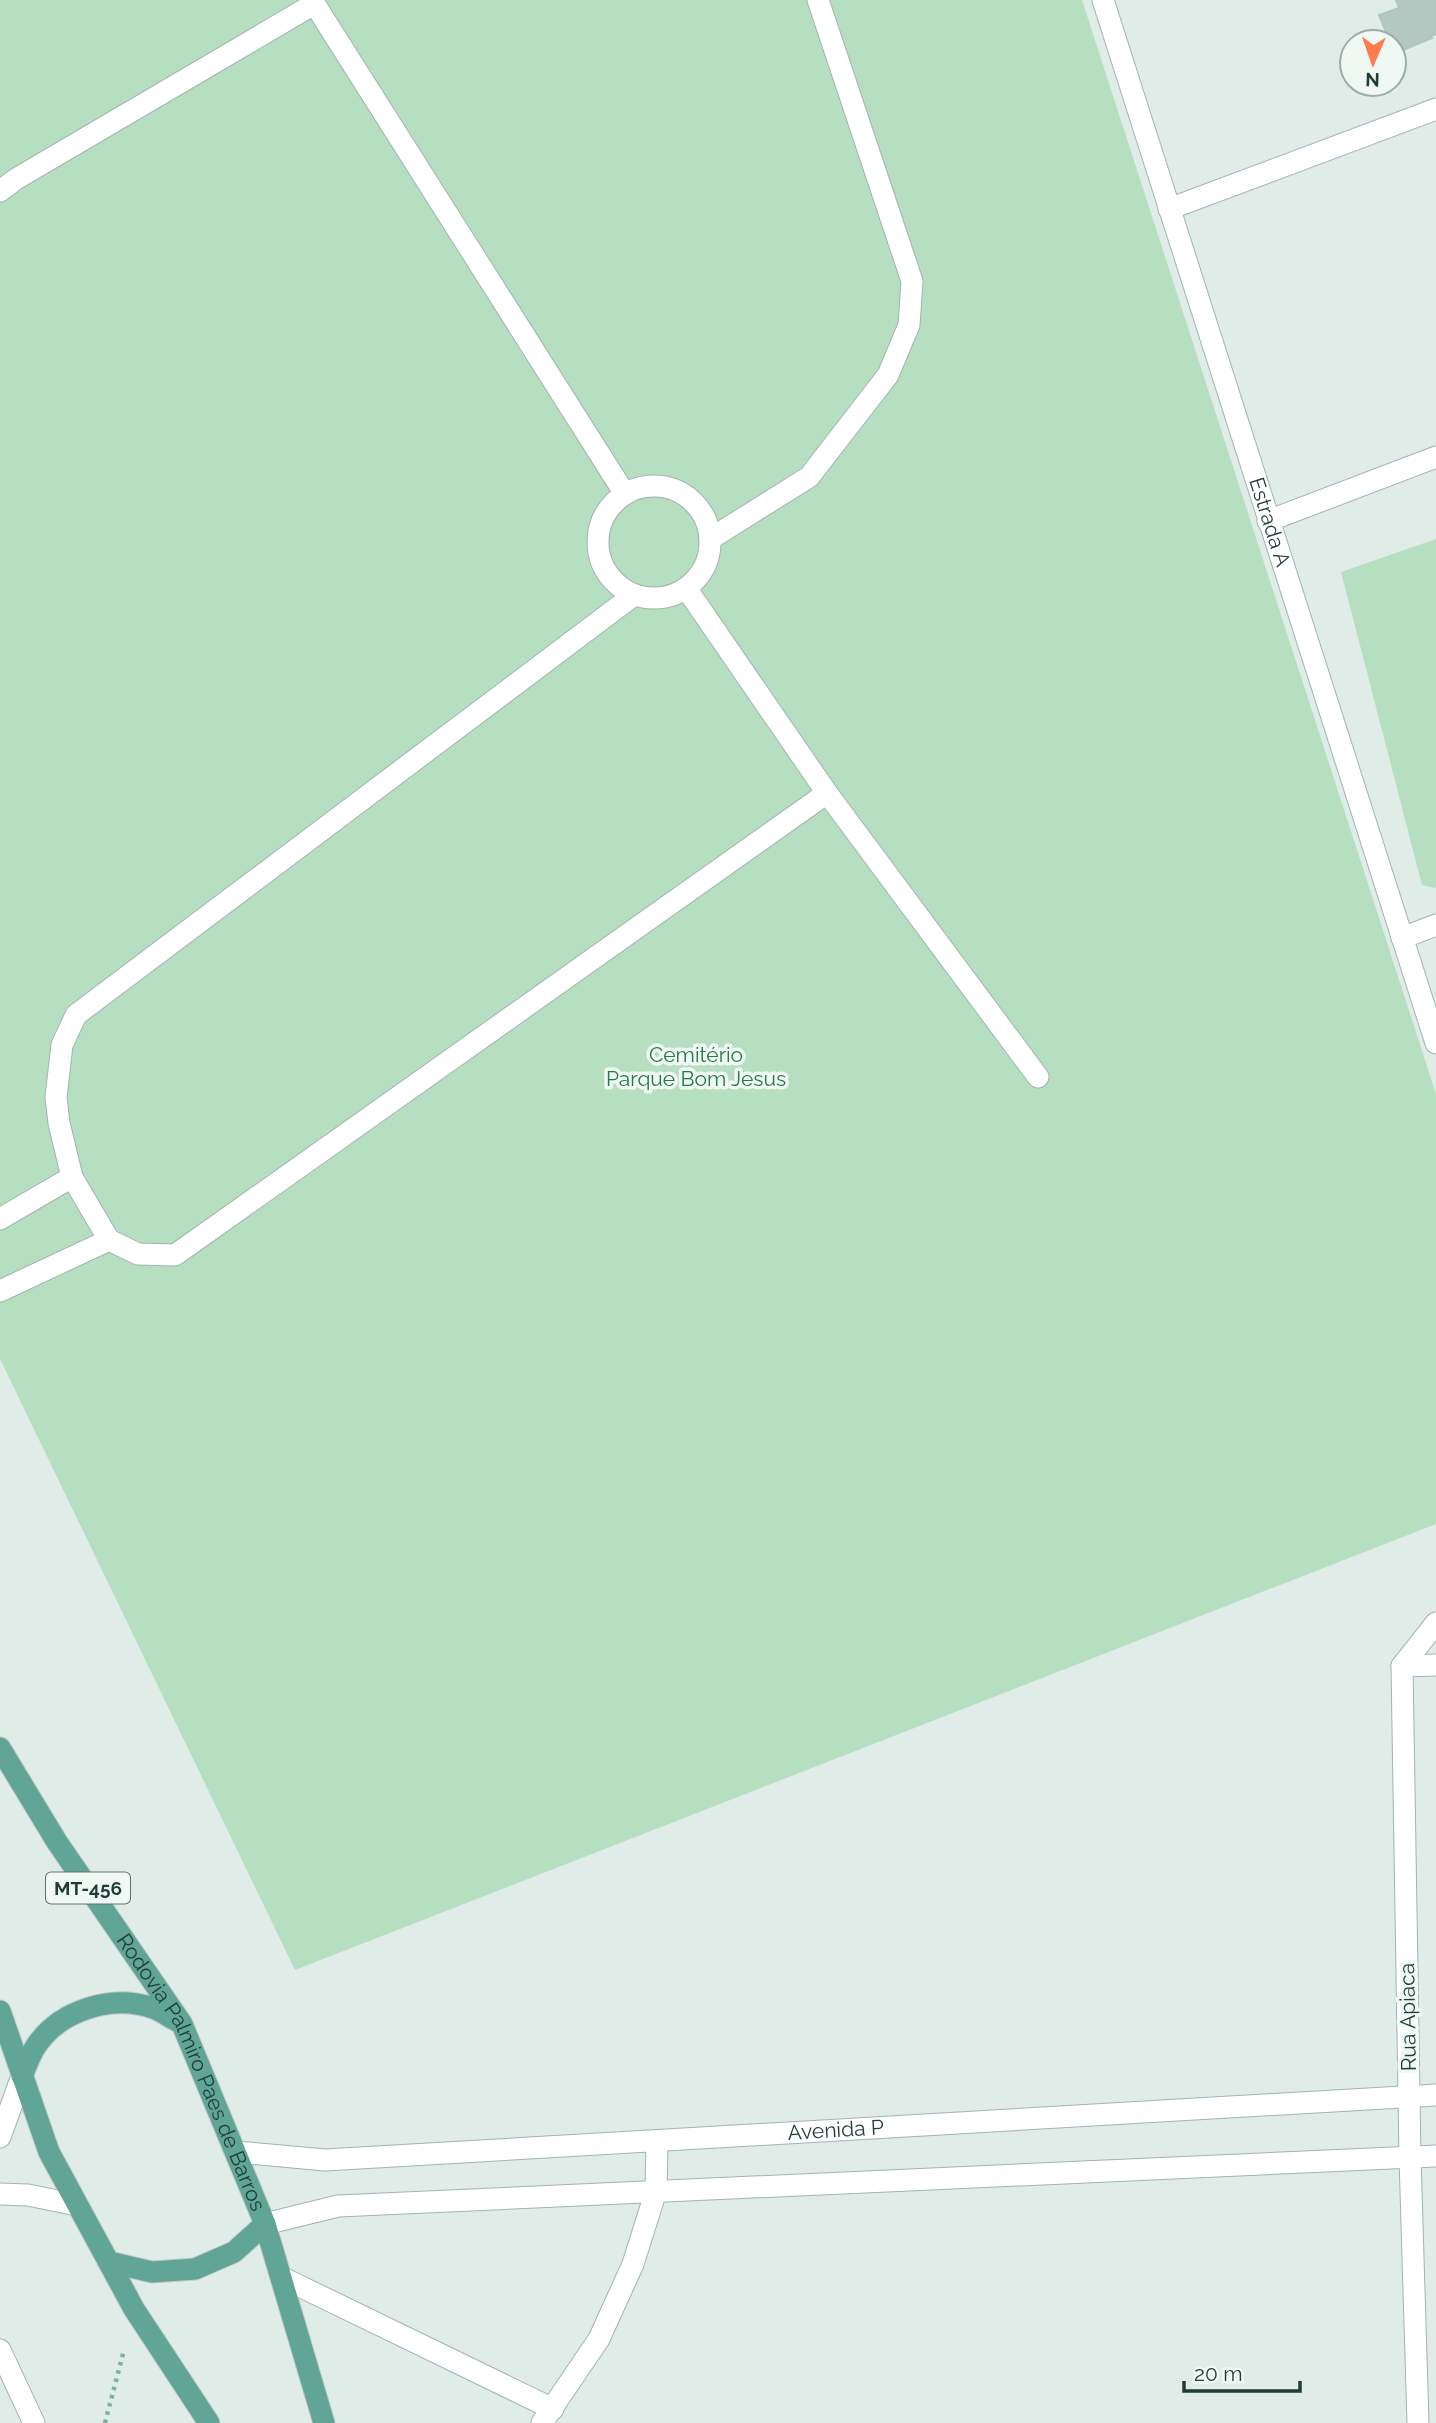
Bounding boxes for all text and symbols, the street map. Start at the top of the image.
north arrow [1338,28,1408,98]
text: N [1365,69,1380,91]
street label: Estrada A [1244,474,1296,570]
park label: Cemitério Parque Bom Jesus [606,1042,786,1091]
road number: MT-456 [46,1872,130,1904]
street label: Rodovia Palmiro Paes de Barros [112,1929,271,2215]
street label: Rua Apiaca [1394,1963,1421,2071]
street label: Avenida P [787,2114,885,2145]
scale bar [1184,2350,1300,2394]
text: 20 m [1194,2361,1242,2386]

